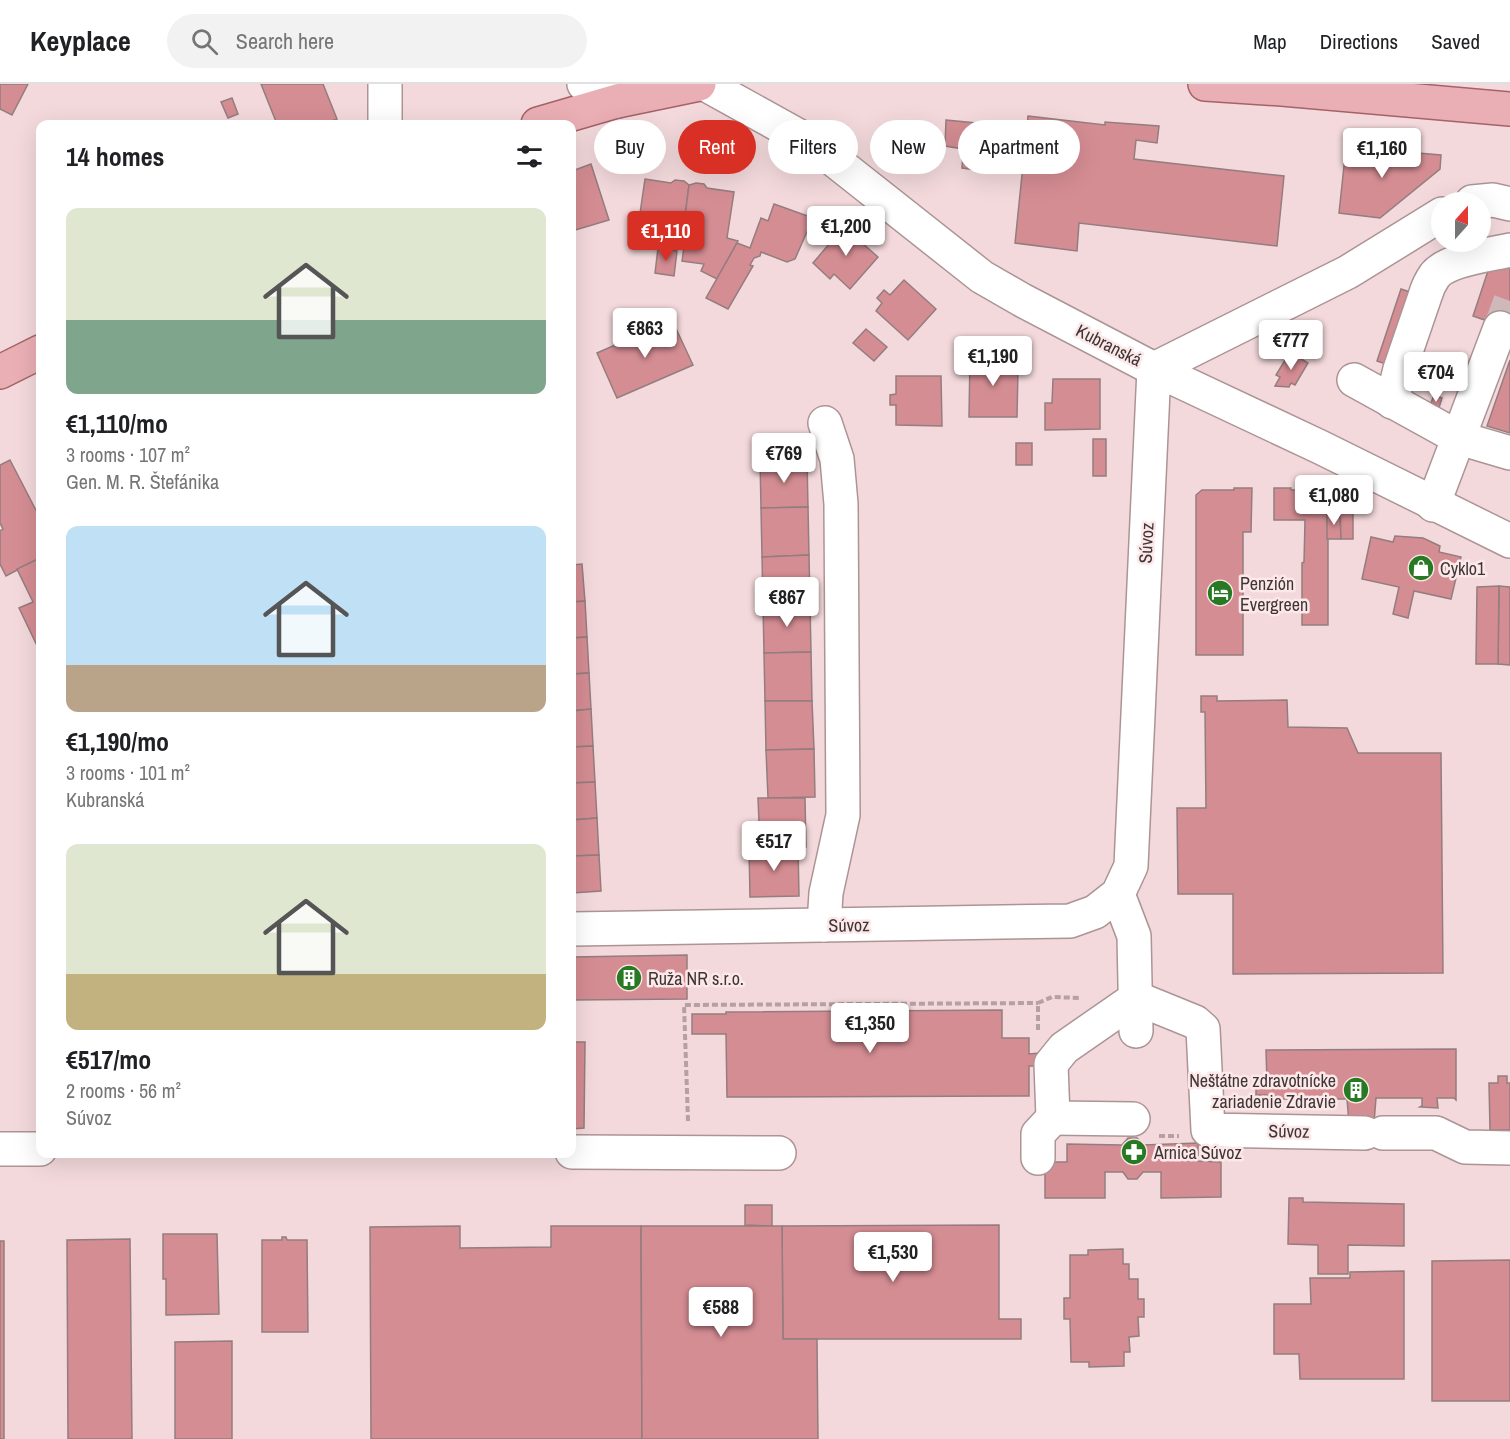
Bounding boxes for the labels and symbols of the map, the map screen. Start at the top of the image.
pin: €1,160 [1333,128,1431,179]
north arrow [1431,192,1491,252]
pin: €1,200 [797,206,895,257]
pin: €1,110 [617,211,715,262]
pin: €863 [609,308,681,359]
street label: Kubranská [1072,318,1146,372]
pin: €777 [1255,320,1327,371]
pin: €1,190 [944,336,1042,387]
pin: €704 [1400,352,1472,403]
pin: €769 [748,433,820,484]
pin: €1,080 [1285,475,1383,526]
street label: Súvoz [1132,522,1160,564]
shop icon: Cyklo1 [1406,553,1436,583]
place label: Cyklo1 [1440,556,1486,581]
place label: Penzión Evergreen [1240,571,1308,617]
pin: €867 [751,577,823,628]
hotel icon: Penzión Evergreen [1205,578,1235,608]
pin: €517 [738,821,810,872]
street label: Súvoz [828,912,870,938]
building icon: Ruža NR s.r.o. [614,963,644,993]
place label: Ruža NR s.r.o. [648,966,744,991]
pin: €1,350 [821,1003,919,1054]
place label: Neštátne zdravotnícke zariadenie Zdravie [1189,1068,1336,1114]
building icon: Neštátne zdravotnícke zariadenie Zdravie [1341,1075,1371,1105]
street label: Súvoz [1268,1118,1310,1144]
pharmacy icon: Arnica Súvoz [1119,1137,1149,1167]
place label: Arnica Súvoz [1153,1140,1242,1165]
pin: €1,530 [844,1232,942,1283]
pin: €588 [685,1287,757,1338]

